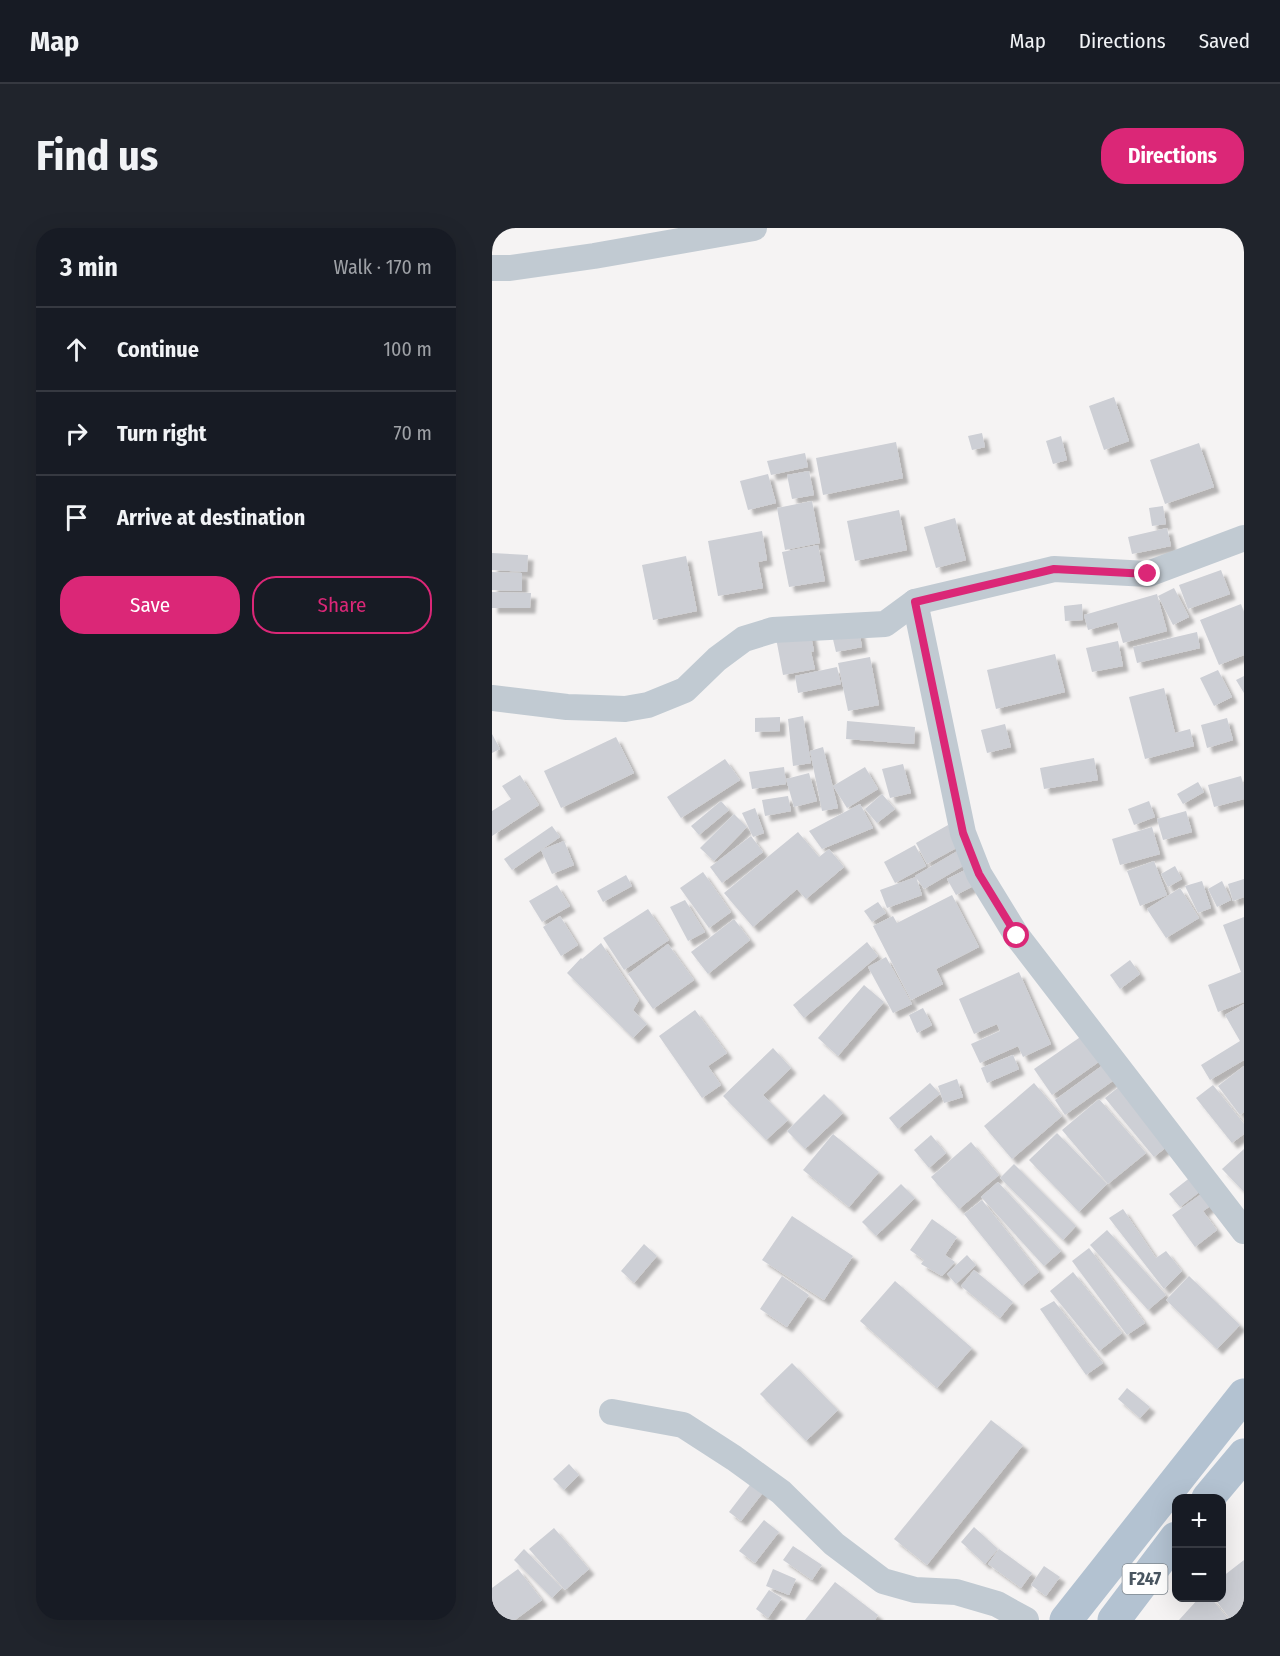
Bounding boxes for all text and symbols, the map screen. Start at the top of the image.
text: Map [30,25,79,58]
text: Map [1009,28,1046,54]
text: Directions [1079,28,1166,54]
text: Saved [1199,28,1250,54]
button: Directions [1101,128,1244,184]
text: Find us [36,131,158,181]
text: 3 min [60,252,118,283]
text: Walk · 170 m [334,255,432,279]
icon: ahead [60,333,93,366]
text: Continue [117,336,199,363]
text: 100 m [383,337,432,361]
icon: right [60,417,93,450]
text: Turn right [117,420,206,447]
text: 70 m [394,421,432,445]
icon: arrive [60,501,93,534]
text: Arrive at destination [117,504,305,531]
route end [1134,560,1160,586]
button: Save [60,576,240,634]
button: Share [252,576,432,634]
route start [1003,922,1029,948]
map controls [1172,1494,1226,1602]
button: + [1172,1494,1226,1548]
button: − [1172,1548,1226,1602]
road number: F247 [1122,1564,1168,1594]

